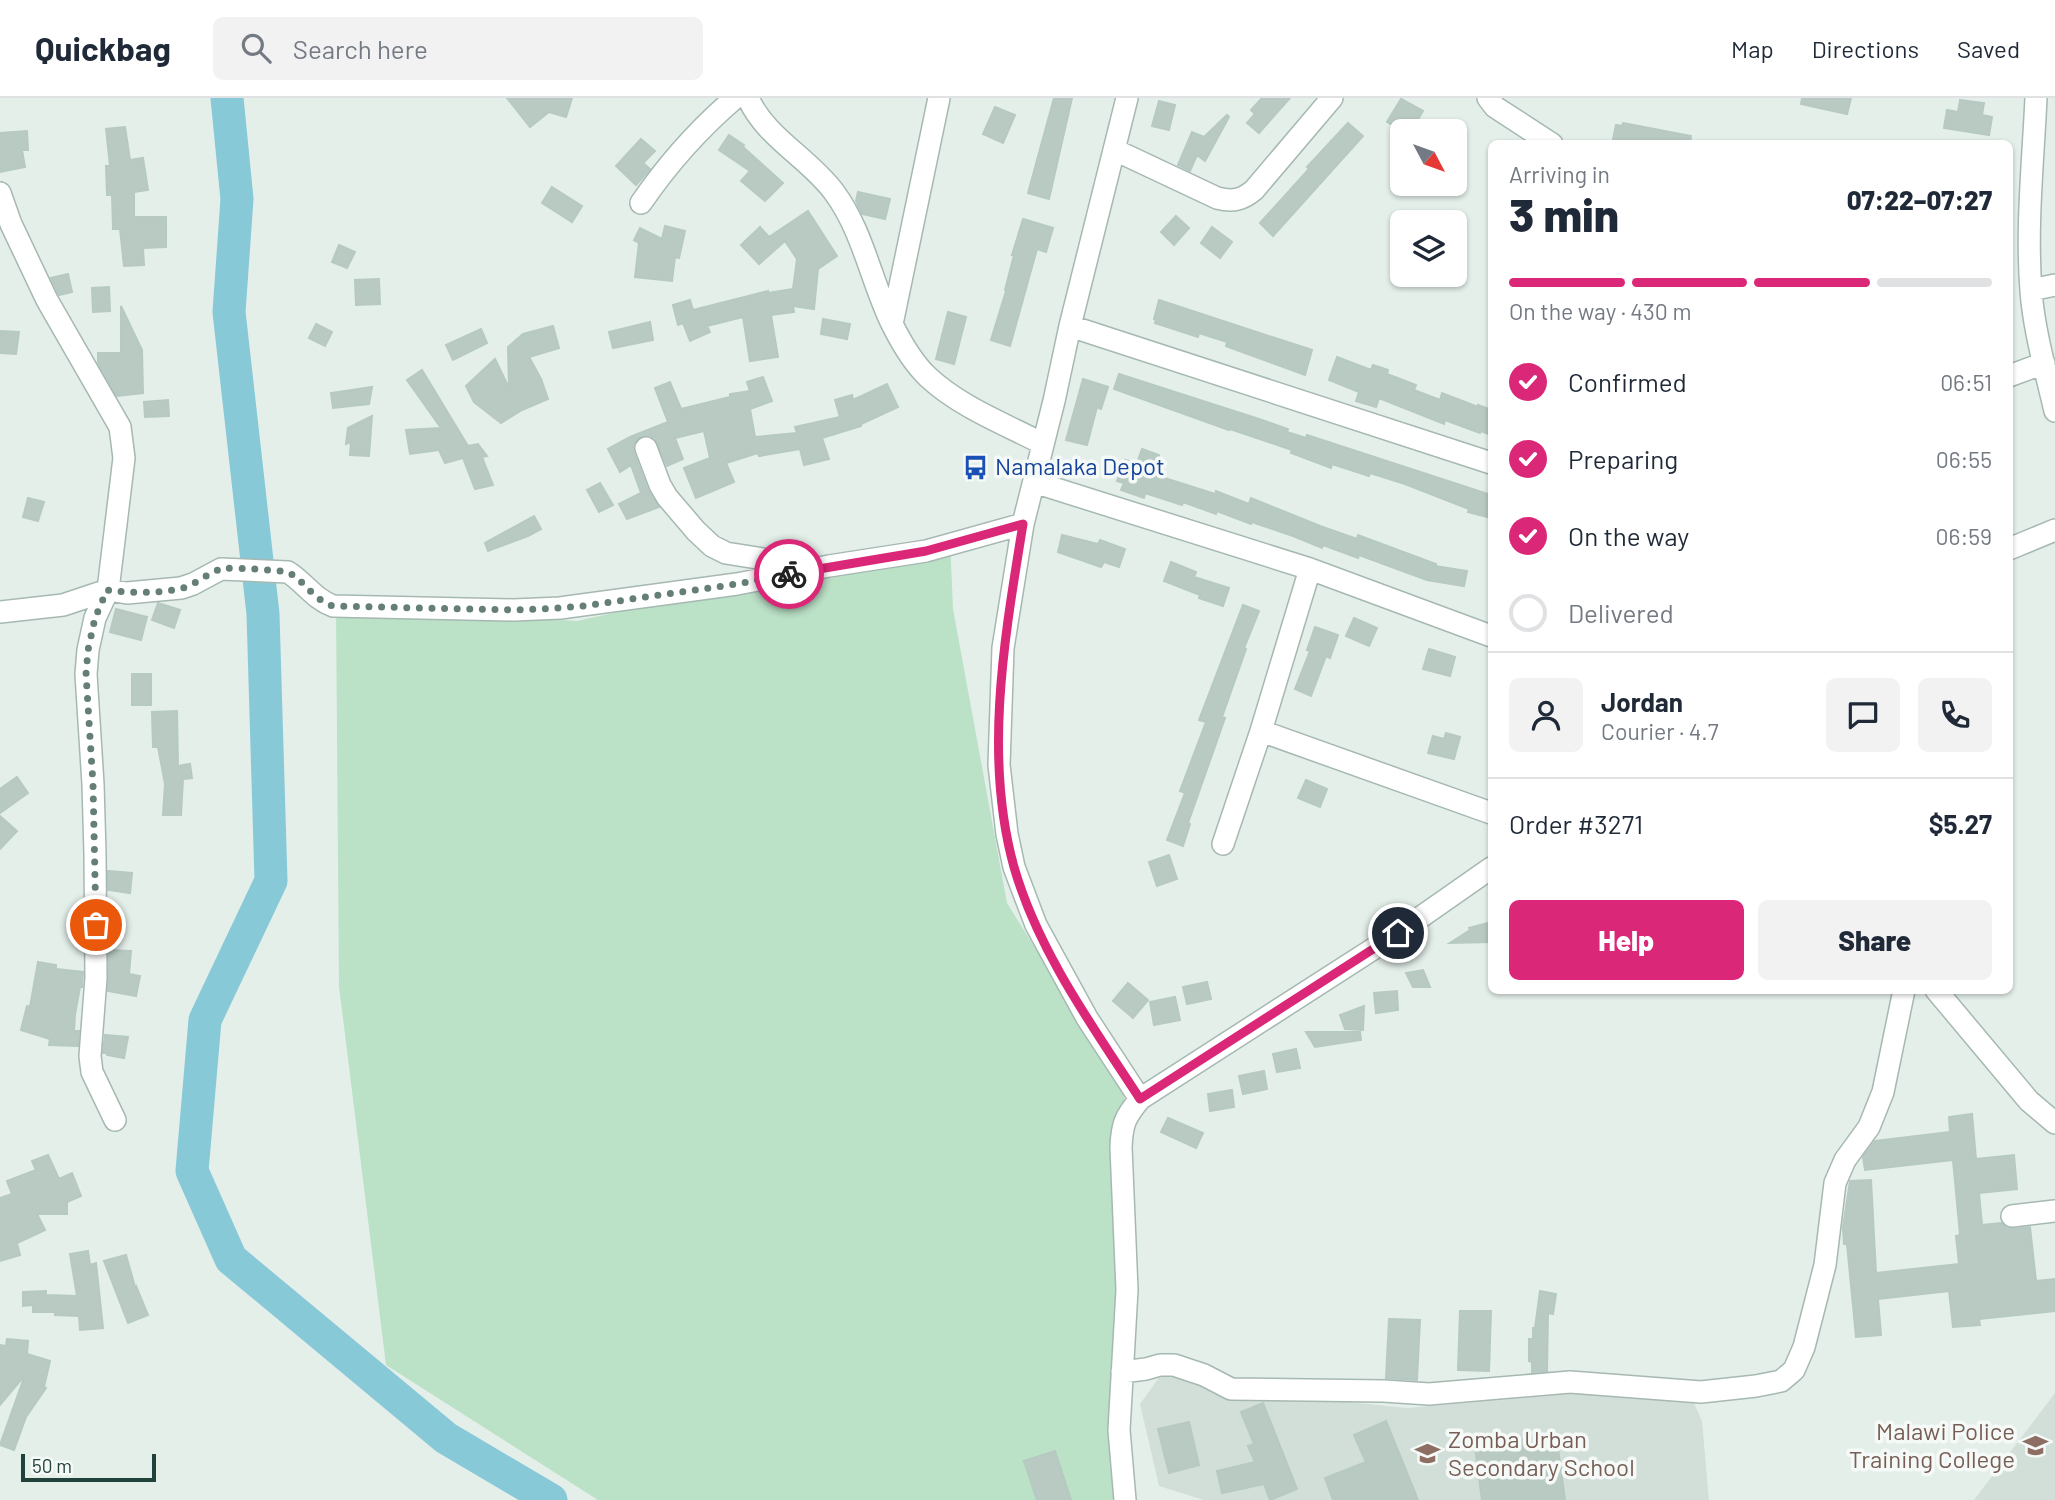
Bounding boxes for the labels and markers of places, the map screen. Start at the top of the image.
place label: Namalaka Depot [995,451,1165,480]
bus stop icon: Namalaka Depot [961,453,989,481]
pin [66,895,126,955]
pin [1368,903,1428,963]
place label: Malawi Police Training College [1849,1416,2015,1473]
place label: Zomba Urban Secondary School [1448,1424,1635,1481]
school or university icon: Malawi Police Training College [2021,1432,2049,1460]
school or university icon: Zomba Urban Secondary School [1414,1440,1442,1468]

